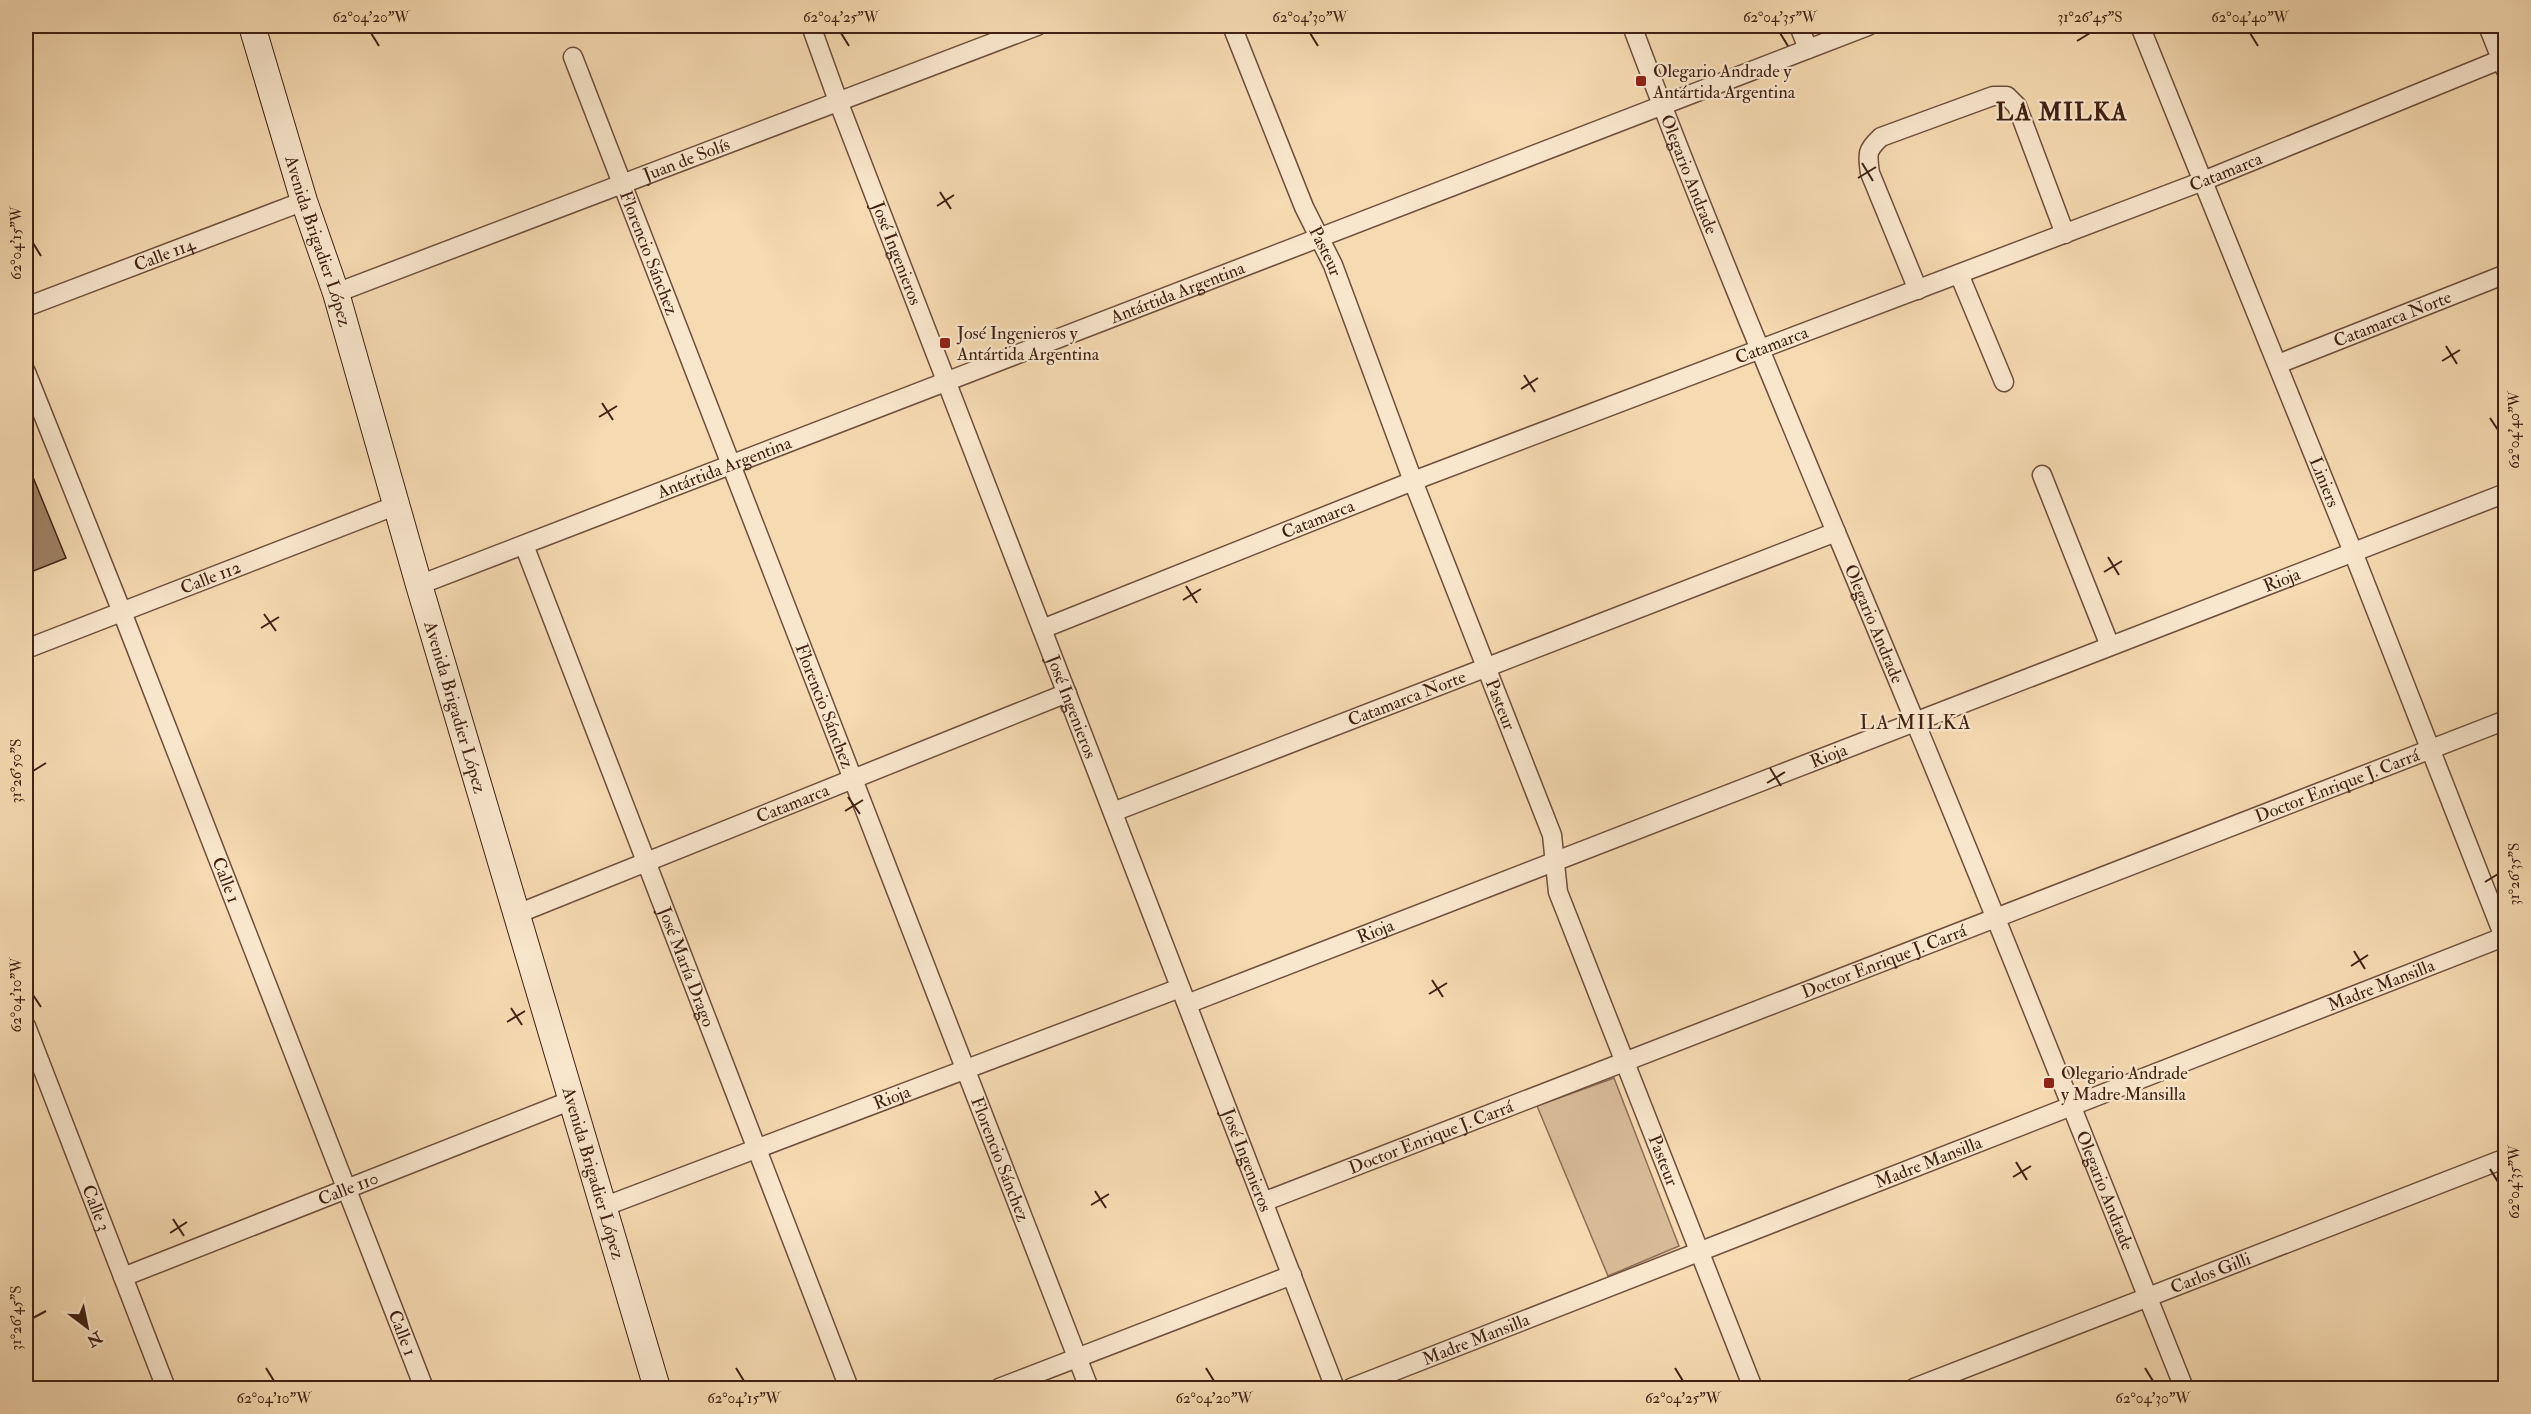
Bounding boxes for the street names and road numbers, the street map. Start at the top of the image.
street label: Olegario Andrade [1655,111,1724,238]
street label: Juan de Solís [639,133,733,187]
street label: Catamarca [2186,146,2266,197]
street label: Avenida Brigadier López [279,152,357,329]
street label: Florencio Sánchez [614,187,684,319]
street label: José Ingenieros [866,197,927,308]
street label: Pasteur [1304,222,1348,279]
street label: Calle 114 [130,232,199,276]
street label: Antártida Argentina [1106,256,1249,329]
street label: Catamarca Norte [2330,285,2455,352]
street label: Catamarca [1732,320,1812,369]
street label: Antártida Argentina [653,431,795,504]
street label: Liniers [2304,453,2345,511]
street label: Catamarca [1278,494,1358,544]
street label: Calle 112 [177,555,244,599]
street label: Olegario Andrade [1839,561,1909,687]
street label: Rioja [2260,562,2304,597]
street label: Avenida Brigadier López [419,617,492,796]
street label: Florencio Sánchez [790,640,859,772]
street label: José Ingenieros [1041,651,1102,762]
street label: Catamarca Norte [1344,665,1469,731]
street label: Pasteur [1480,675,1521,734]
street label: Rioja [1807,738,1851,773]
street label: Doctor Enrique J. Carrá [2251,743,2423,828]
street label: Catamarca [753,778,833,828]
street label: Calle 1 [207,854,246,906]
street label: José María Drago [653,902,720,1030]
street label: Rioja [1354,913,1398,949]
street label: Doctor Enrique J. Carrá [1798,919,1970,1004]
street label: Madre Mansilla [2324,953,2438,1016]
street label: Rioja [870,1080,914,1115]
street label: Avenida Brigadier López [557,1083,630,1262]
street label: Florencio Sánchez [966,1093,1035,1225]
street label: Doctor Enrique J. Carrá [1345,1094,1517,1179]
street label: José Ingenieros [1216,1104,1277,1215]
street label: Olegario Andrade [2071,1127,2139,1254]
street label: Pasteur [1643,1131,1684,1190]
street label: Madre Mansilla [1871,1131,1986,1193]
street label: Calle 110 [315,1166,382,1211]
street label: Calle 3 [77,1181,116,1234]
street label: Carlos Gilli [2167,1247,2254,1299]
street label: Calle 1 [383,1307,422,1359]
street label: Madre Mansilla [1419,1308,1533,1371]

